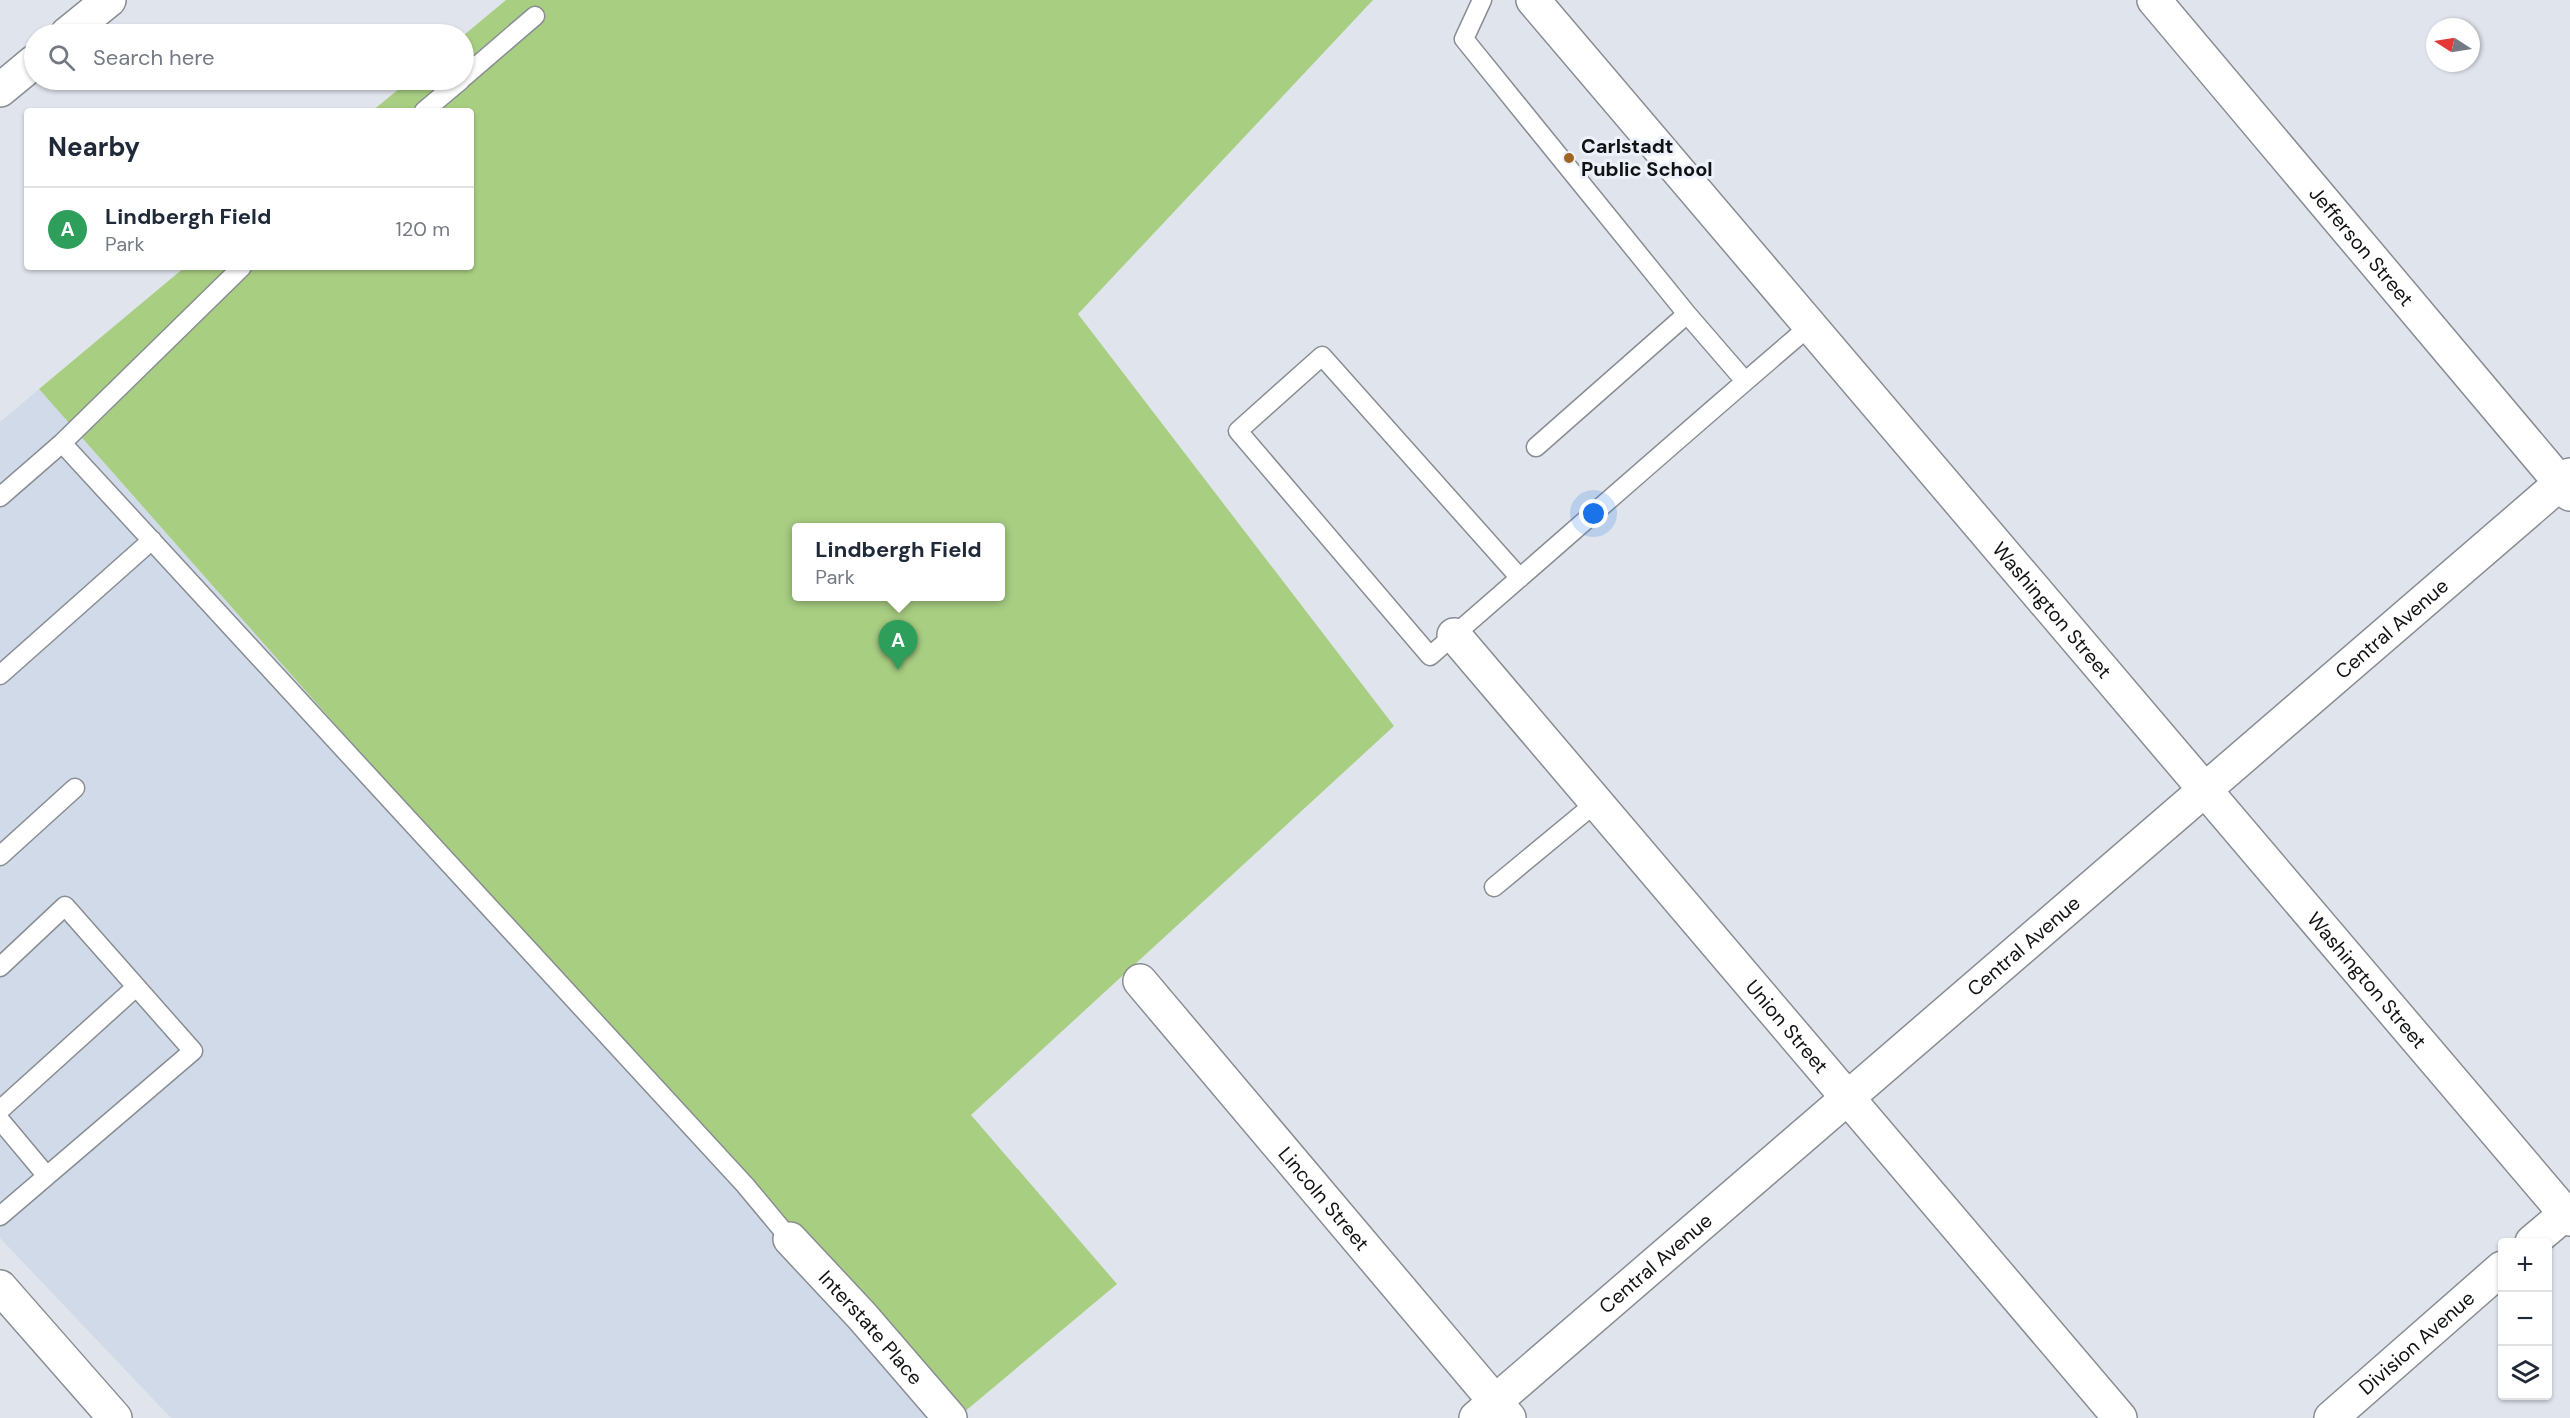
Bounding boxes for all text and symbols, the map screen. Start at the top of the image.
north arrow [2426,18,2480,72]
search box [24,24,474,90]
icon: search [45,41,78,74]
text: Search here [93,43,214,72]
text: Nearby [48,130,140,164]
place label: Carlstadt Public School [1581,133,1713,182]
marker: Carlstadt Public School [1562,151,1576,165]
street label: Jefferson Street [2304,181,2419,312]
text: Lindbergh Field [105,202,271,231]
text: A [60,216,75,242]
text: 120 m [396,216,450,242]
text: Park [105,231,145,257]
your location [1579,499,1608,528]
popup [792,523,1005,601]
text: Lindbergh Field [815,535,982,564]
street label: Washington Street [1987,536,2118,684]
text: Park [815,564,855,590]
street label: Central Avenue [2330,573,2454,685]
pin: A [878,620,918,670]
street label: Central Avenue [1962,890,2086,1002]
street label: Washington Street [2302,907,2432,1054]
street label: Union Street [1740,974,1834,1079]
street label: Lincoln Street [1273,1141,1375,1256]
street label: Central Avenue [1594,1207,1717,1319]
map controls [2498,1238,2552,1400]
button: + [2498,1238,2552,1292]
street label: Interstate Place [813,1265,929,1390]
street label: Division Avenue [2353,1285,2480,1401]
button: − [2498,1292,2552,1346]
button: layers [2498,1346,2552,1400]

